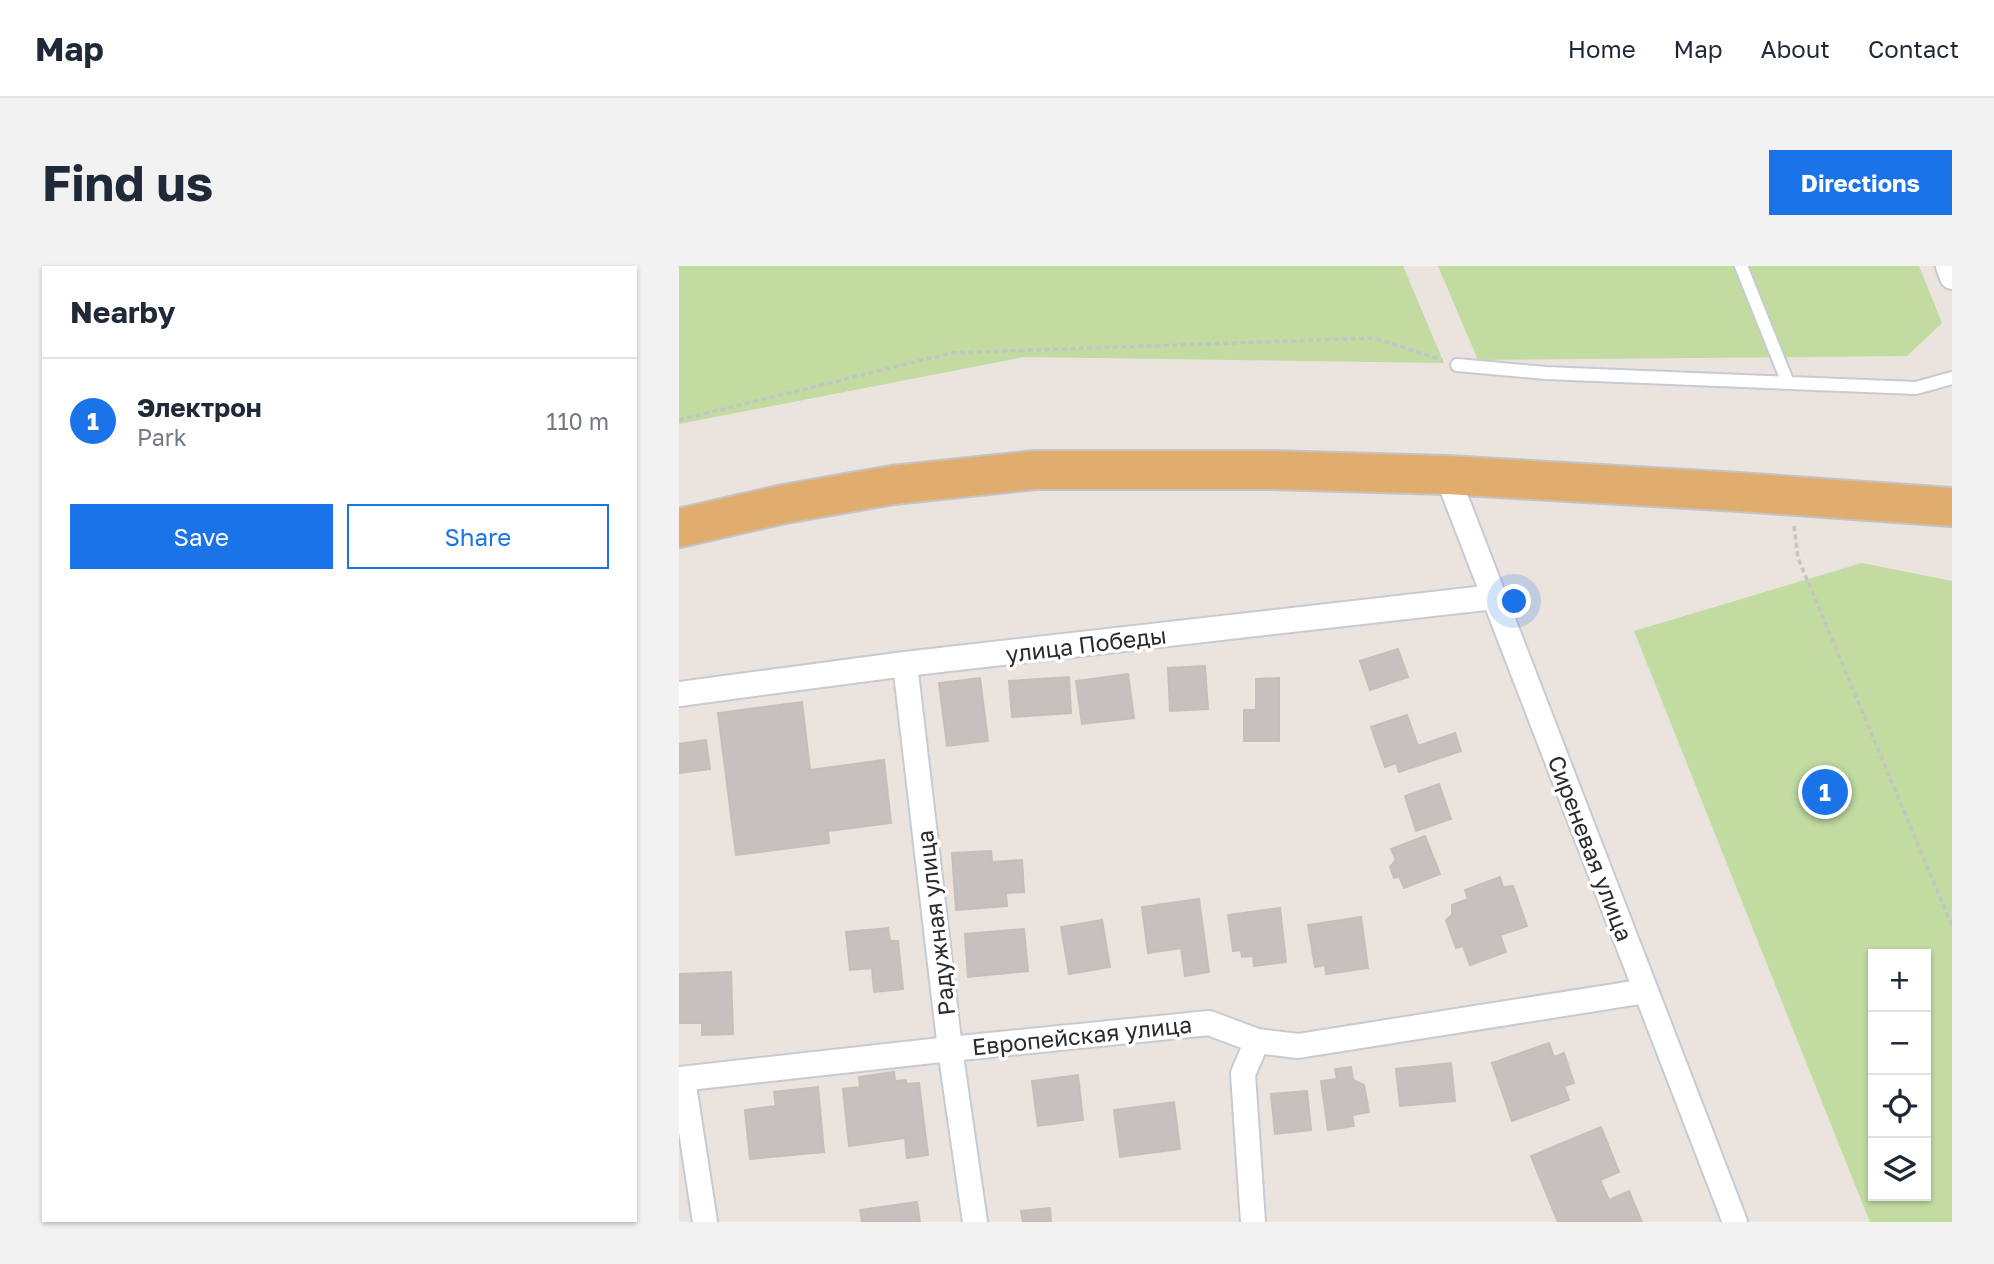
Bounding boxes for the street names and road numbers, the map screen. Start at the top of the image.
street label: улица Победы [1004,620,1168,668]
street label: Сиреневая улица [1543,751,1639,945]
street label: Радужная улица [910,829,960,1017]
street label: Европейская улица [971,1010,1193,1060]

